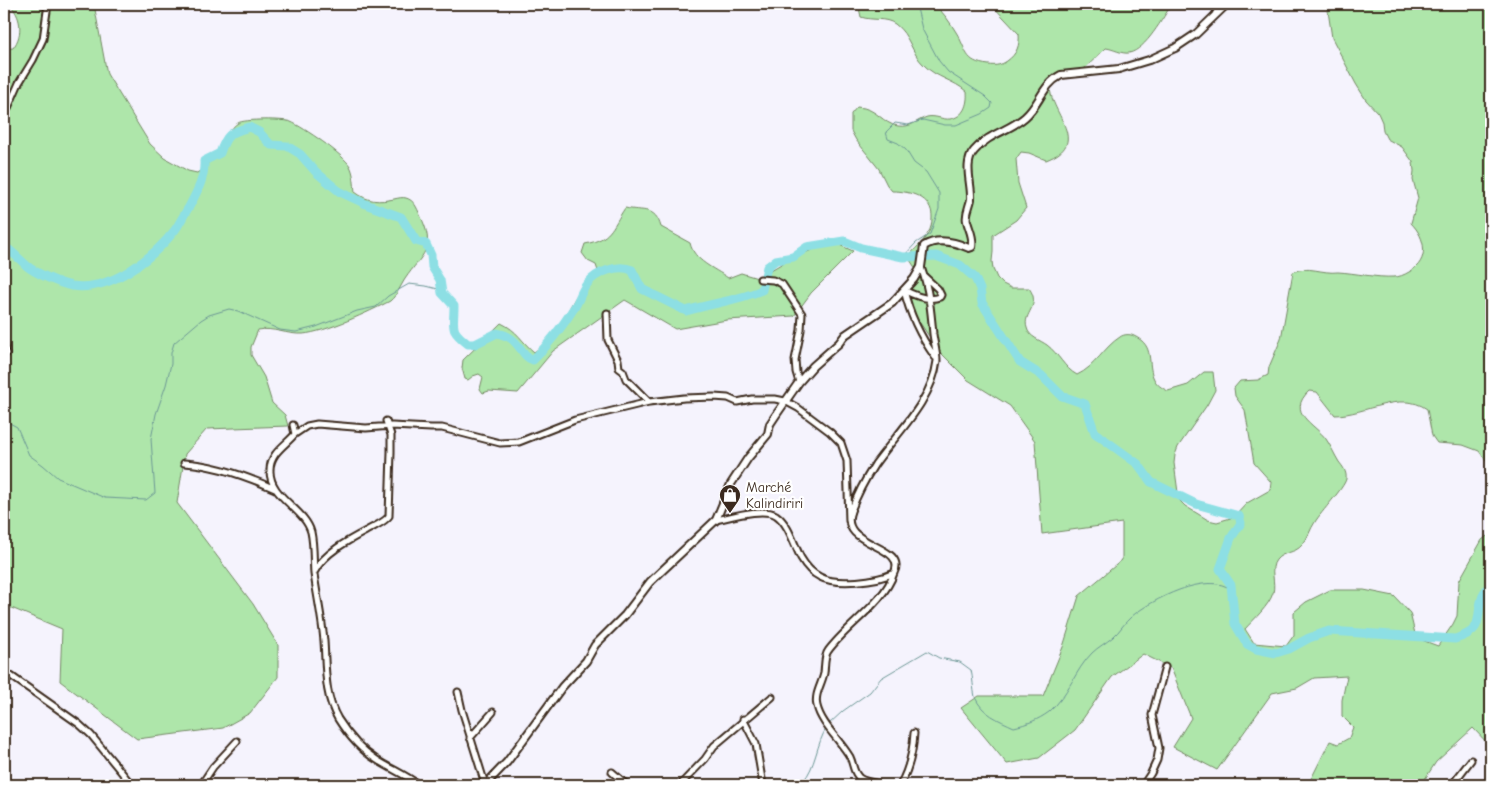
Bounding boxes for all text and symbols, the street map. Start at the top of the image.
place label: Marché Kalindiriri [746,479,803,512]
shop icon: Marché Kalindiriri [718,483,742,514]

